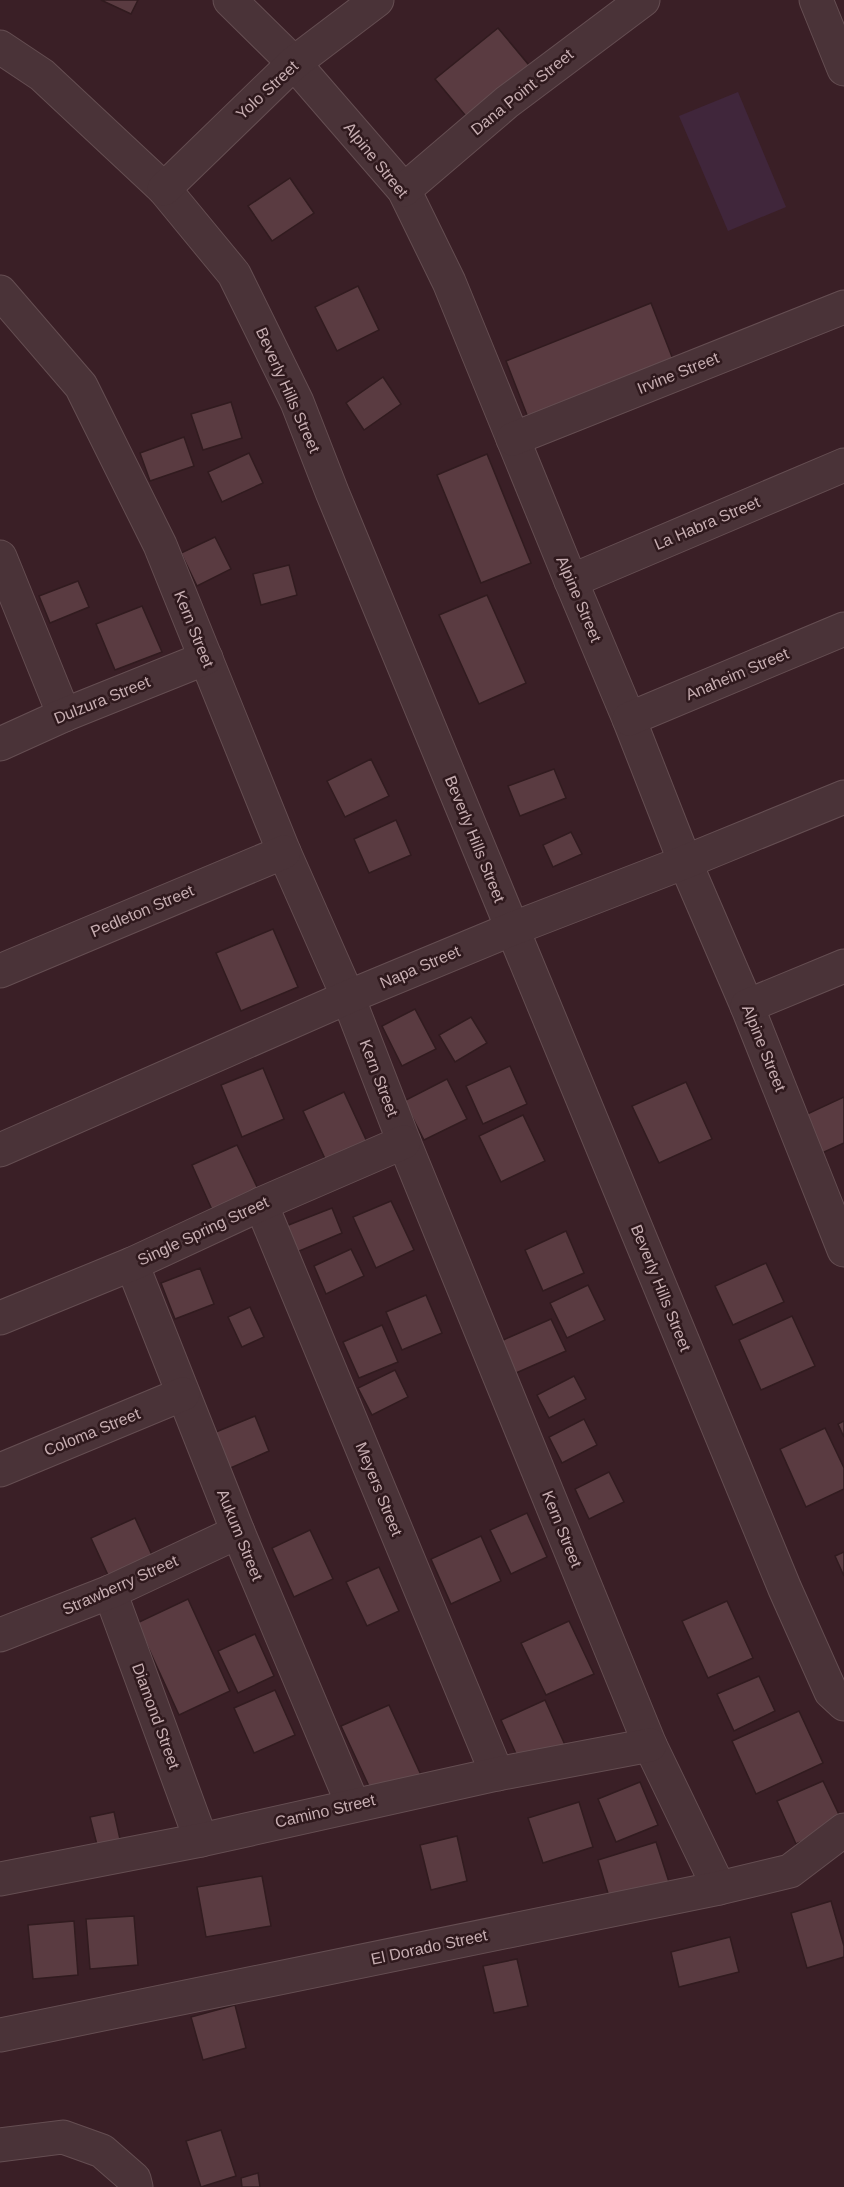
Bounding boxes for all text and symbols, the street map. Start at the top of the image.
street label: Dana Point Street [468,45,577,138]
street label: Yolo Street [233,57,302,123]
street label: Alpine Street [341,119,412,201]
street label: Beverly Hills Street [253,325,323,456]
street label: Irvine Street [635,349,722,397]
street label: La Habra Street [652,493,763,553]
street label: Alpine Street [553,554,605,645]
street label: Kern Street [171,588,217,670]
street label: Anaheim Street [683,644,792,703]
street label: Dulzura Street [51,673,153,727]
street label: Beverly Hills Street [442,773,508,905]
street label: Pedleton Street [88,881,197,940]
street label: Napa Street [377,942,463,992]
street label: Alpine Street [739,1002,789,1094]
street label: Kern Street [357,1037,402,1119]
street label: Single Spring Street [135,1193,272,1269]
street label: Beverly Hills Street [628,1222,694,1354]
street label: Coloma Street [41,1405,143,1459]
street label: Meyers Street [352,1440,406,1539]
street label: Aukum Street [214,1487,266,1584]
street label: Kern Street [539,1488,585,1570]
street label: Strawberry Street [60,1552,181,1618]
street label: Diamond Street [129,1661,183,1772]
street label: Camino Street [273,1791,377,1831]
street label: El Dorado Street [369,1926,489,1968]

